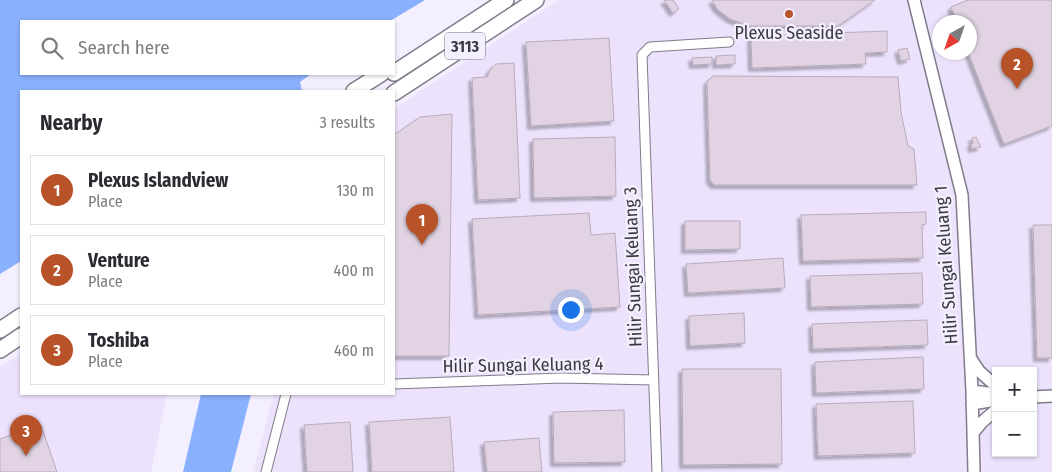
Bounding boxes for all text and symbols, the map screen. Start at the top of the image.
marker: Plexus Seaside [783,8,795,20]
north arrow [932,15,977,60]
search box [20,20,395,75]
place label: Plexus Seaside [735,22,844,44]
road number: 3113 [445,32,485,59]
icon: search [38,34,66,62]
text: Search here [78,36,170,59]
pin: 2 [1001,48,1033,89]
text: Nearby [40,110,102,136]
text: 3 results [319,113,375,132]
text: Plexus Islandview [88,169,228,192]
text: 1 [54,181,60,200]
text: 130 m [336,181,374,200]
street label: Hilir Sungai Keluang 1 [929,185,963,345]
street label: Hilir Sungai Keluang 3 [619,187,647,347]
text: Place [88,192,123,211]
pin: 1 [406,204,438,245]
text: Venture [88,249,150,272]
text: 2 [53,261,61,280]
text: 400 m [334,261,374,280]
text: Place [88,272,123,291]
your location [558,297,584,323]
text: Toshiba [88,329,149,352]
text: 3 [53,341,61,360]
text: 460 m [334,341,374,360]
text: Place [88,352,123,371]
street label: Hilir Sungai Keluang 4 [442,353,604,377]
map controls [992,367,1037,457]
button: + [992,367,1037,412]
button: − [992,412,1037,457]
pin: 3 [10,415,42,456]

